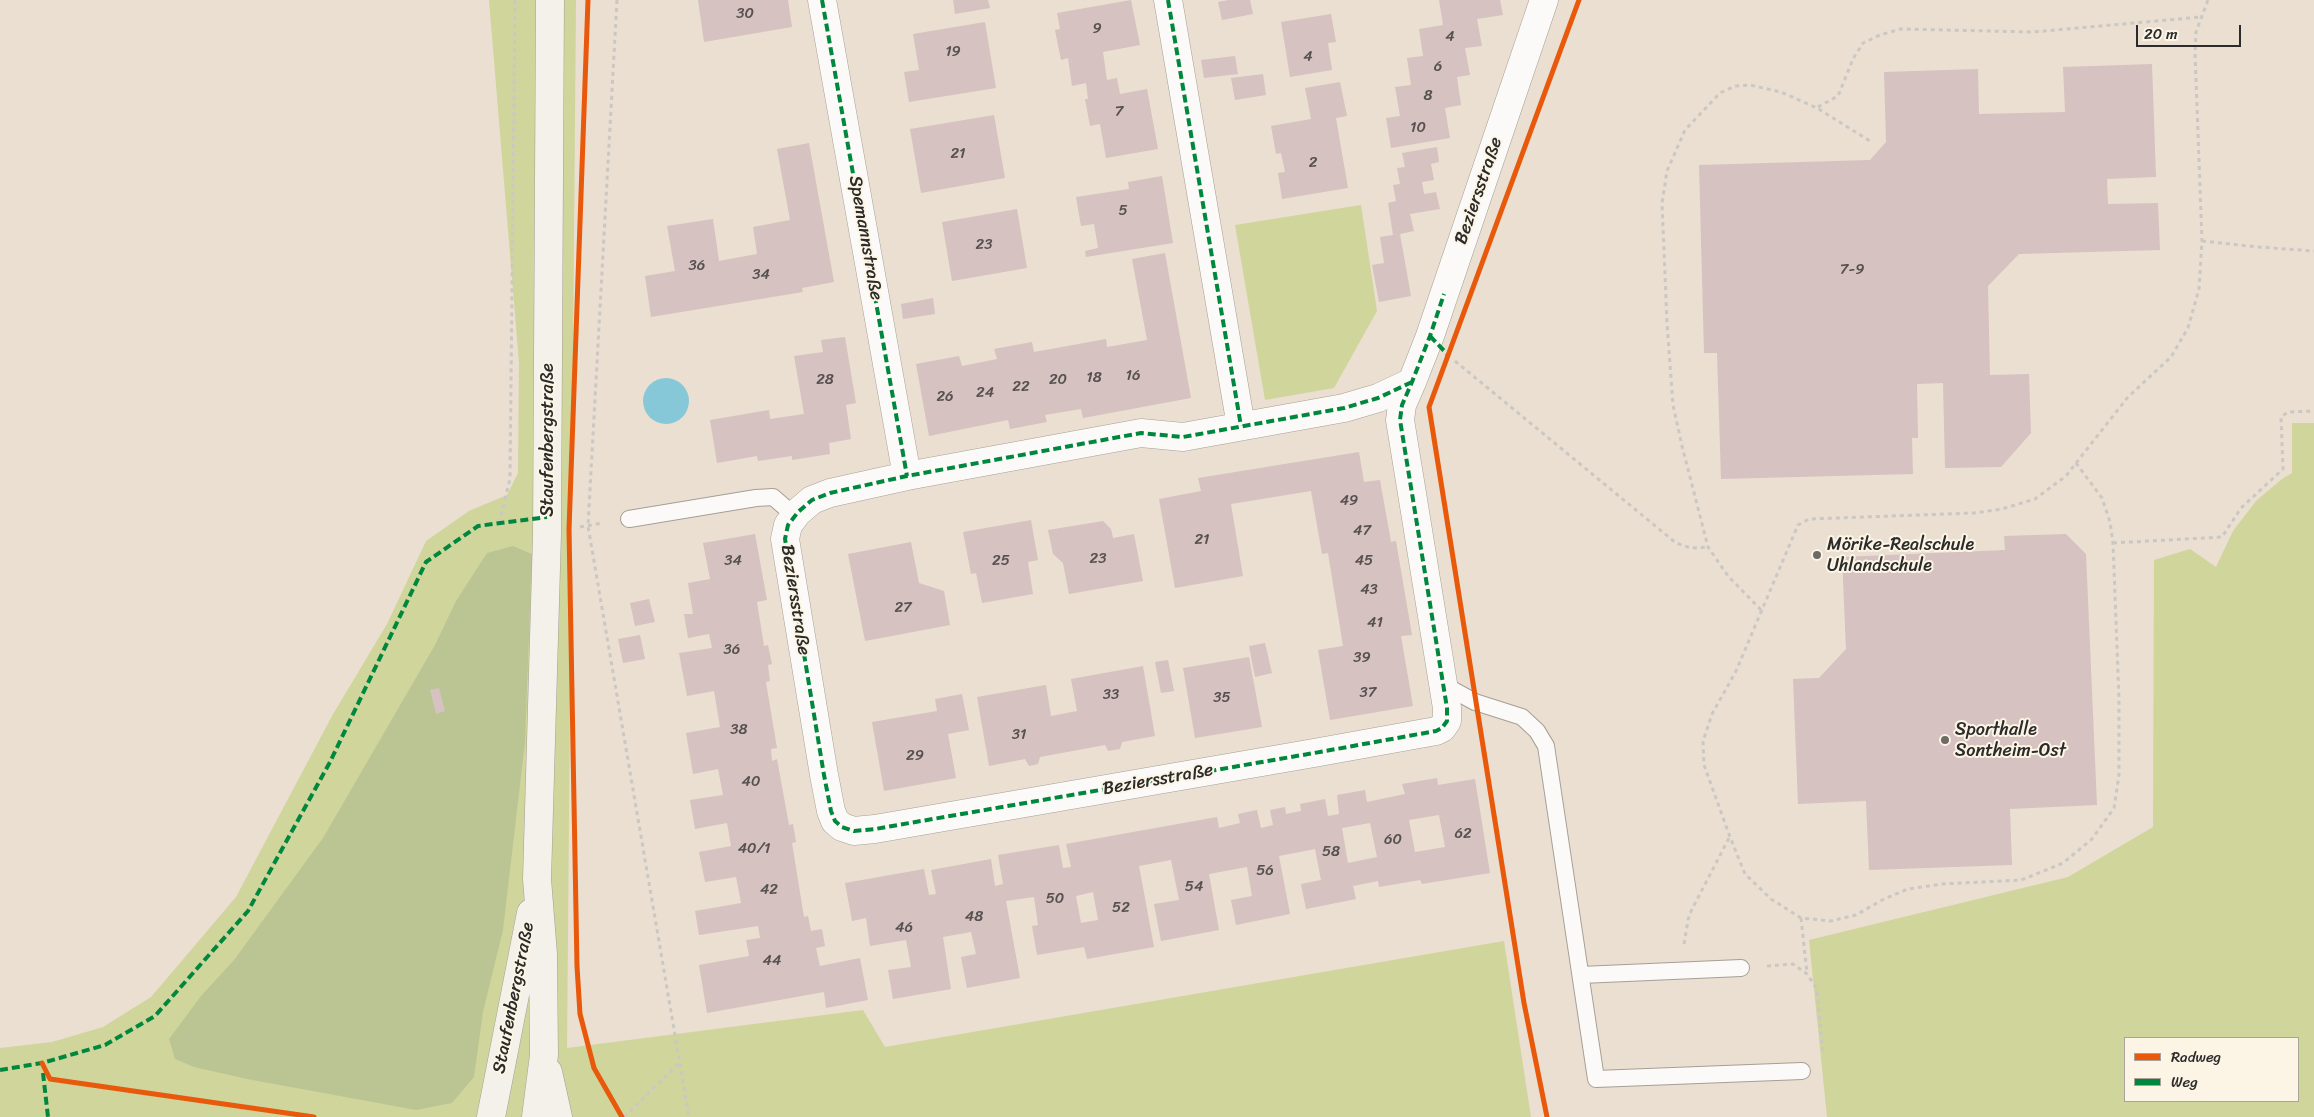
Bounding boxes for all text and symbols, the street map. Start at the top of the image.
house number: 30 [736,5,754,23]
scale bar [2139,15,2244,47]
house number: 9 [1092,20,1102,38]
text: 20 m [2144,21,2178,47]
house number: 4 [1445,28,1455,46]
house number: 19 [945,43,961,61]
house number: 4 [1303,48,1313,66]
house number: 6 [1434,58,1442,76]
house number: 8 [1423,87,1433,105]
house number: 7 [1115,103,1123,121]
house number: 10 [1410,119,1426,137]
street label: Beziersstraße [1451,135,1507,247]
house number: 21 [950,145,966,163]
house number: 2 [1309,154,1317,172]
street label: Spemannstraße [843,174,887,302]
house number: 5 [1118,202,1128,220]
house number: 23 [976,236,992,254]
house number: 36 [689,257,705,275]
house number: 7-9 [1840,261,1864,279]
house number: 34 [752,266,770,284]
street label: Staufenbergstraße [537,363,559,517]
house number: 16 [1126,367,1140,385]
house number: 18 [1086,369,1102,387]
house number: 28 [816,371,834,389]
house number: 20 [1049,371,1067,389]
house number: 22 [1012,378,1030,396]
house number: 24 [976,384,994,402]
house number: 26 [936,388,954,406]
house number: 49 [1340,492,1358,510]
house number: 47 [1353,522,1371,540]
house number: 21 [1194,531,1210,549]
place label: Mörike-Realschule Uhlandschule [1827,534,1974,576]
street label: Beziersstraße [776,543,814,657]
marker: Mörike-Realschule Uhlandschule [1811,549,1823,561]
house number: 23 [1090,550,1106,568]
house number: 34 [724,552,742,570]
house number: 25 [992,552,1010,570]
house number: 45 [1355,552,1373,570]
house number: 43 [1360,581,1378,599]
house number: 27 [894,599,912,617]
house number: 41 [1367,614,1383,632]
house number: 36 [724,641,740,659]
house number: 39 [1353,649,1371,667]
house number: 37 [1360,684,1376,702]
house number: 33 [1103,686,1119,704]
house number: 35 [1213,689,1231,707]
place label: Sporthalle Sontheim-Ost [1955,719,2066,762]
house number: 38 [730,721,748,739]
house number: 31 [1012,726,1026,744]
marker: Sporthalle Sontheim-Ost [1939,734,1951,746]
house number: 29 [906,747,924,765]
street label: Beziersstraße [1101,760,1215,800]
house number: 40 [742,773,760,791]
house number: 62 [1454,825,1472,843]
house number: 60 [1384,831,1402,849]
house number: 40/1 [738,840,770,858]
house number: 58 [1322,843,1340,861]
house number: 56 [1256,862,1274,880]
house number: 54 [1185,878,1203,896]
house number: 42 [760,881,778,899]
house number: 50 [1046,890,1064,908]
house number: 52 [1112,899,1130,917]
house number: 48 [965,908,983,926]
house number: 46 [895,919,913,937]
street label: Staufenbergstraße [489,921,539,1075]
house number: 44 [763,952,781,970]
legend [2124,1037,2299,1102]
text: Radweg [2171,1044,2221,1070]
text: Weg [2171,1069,2198,1095]

